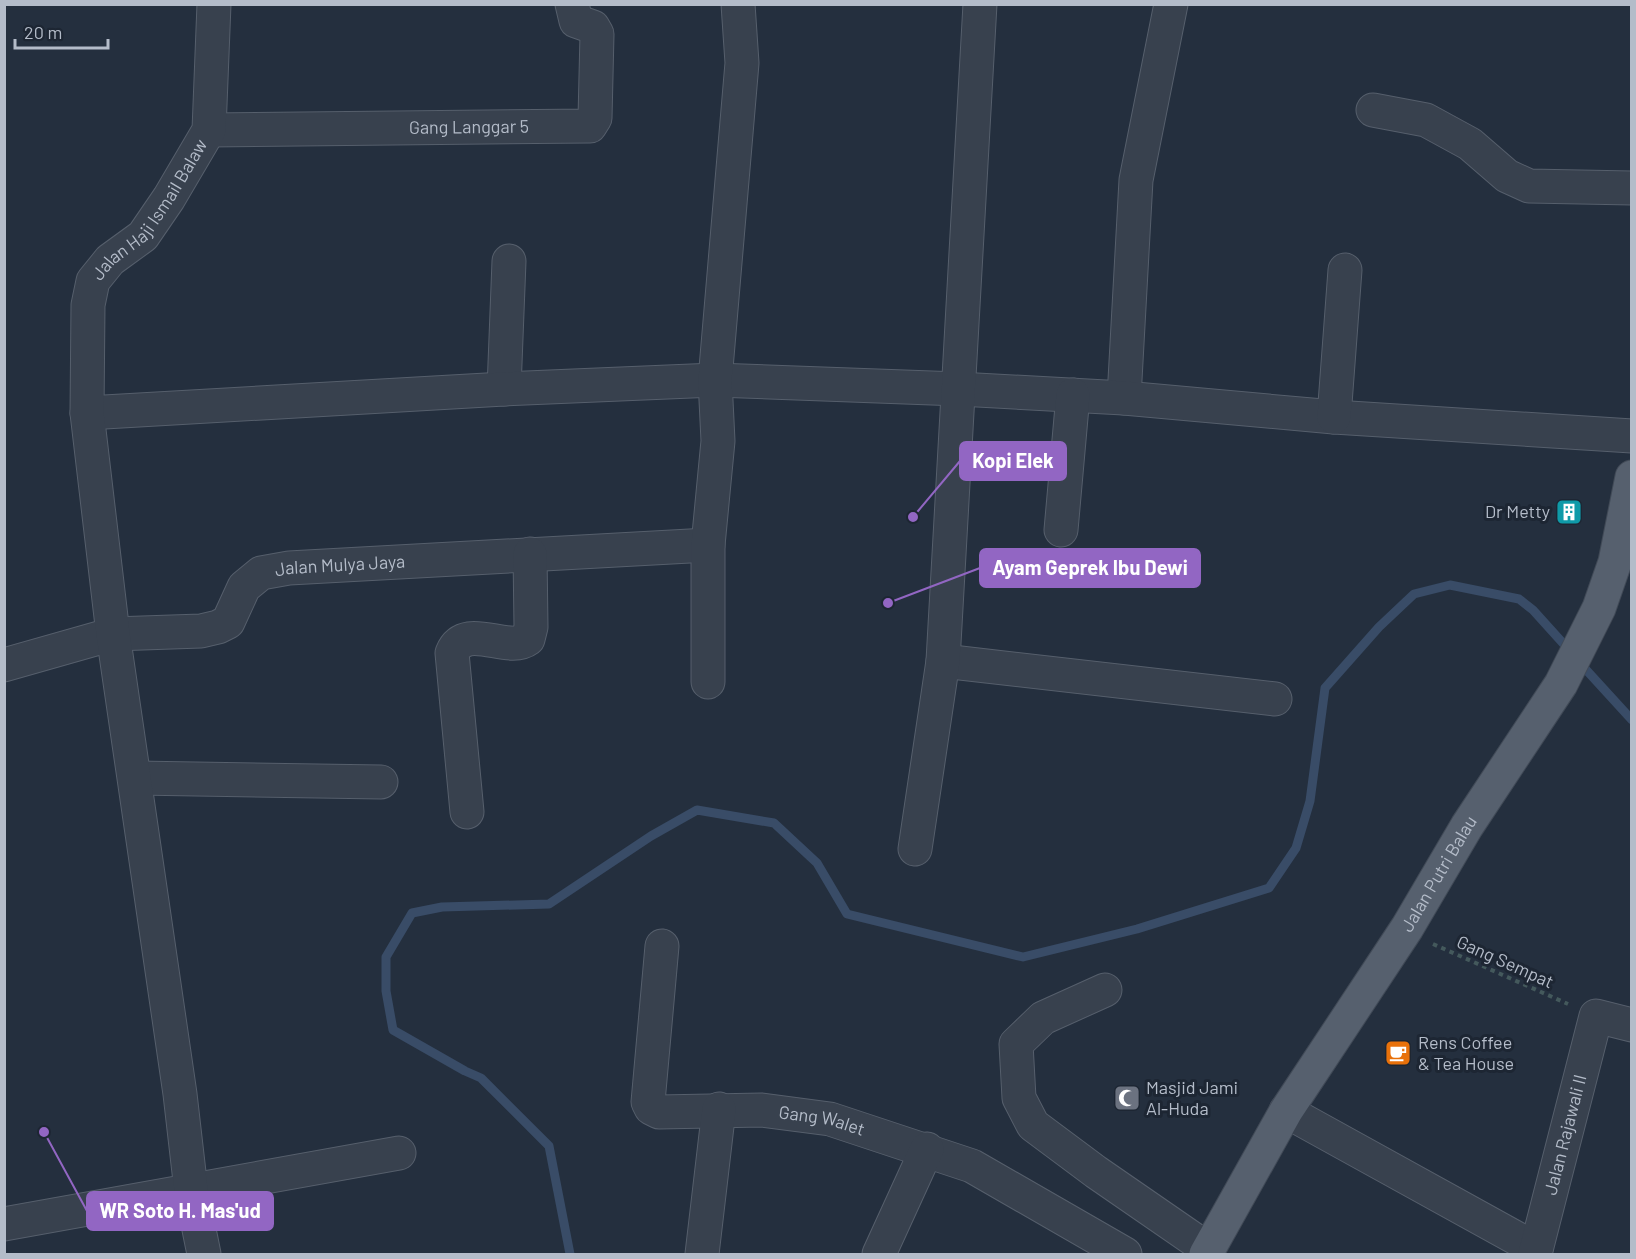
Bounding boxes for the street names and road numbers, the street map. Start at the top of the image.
street label: Gang Langgar 5 [409,115,529,138]
street label: Jalan Haji Ismail Balaw [86,135,211,284]
street label: Jalan Mulya Jaya [273,550,406,580]
street label: Jalan Putri Balau [1395,811,1481,936]
street label: Gang Sempat [1454,930,1557,992]
street label: Jalan Rajawali II [1539,1072,1591,1197]
street label: Gang Walet [778,1100,868,1140]

